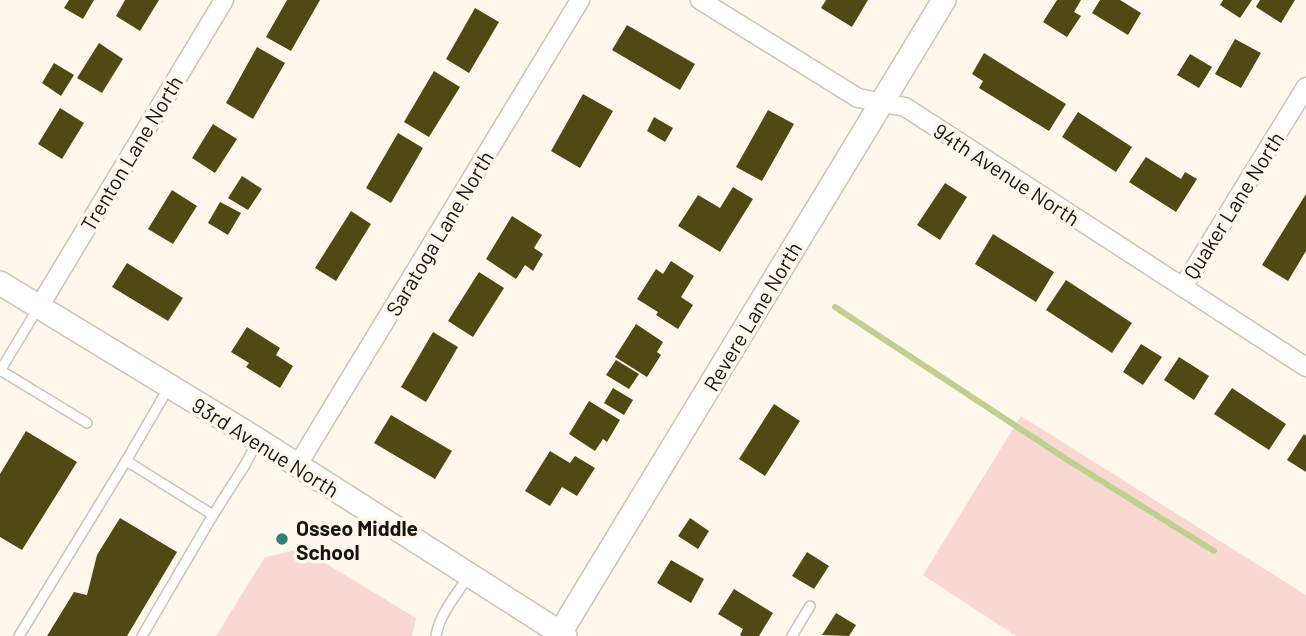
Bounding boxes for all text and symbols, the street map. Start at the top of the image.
street label: Trenton Lane North [75,71,187,235]
street label: 94th Avenue North [929,117,1085,231]
street label: Quaker Lane North [1178,127,1288,283]
street label: Saratoga Lane North [380,146,498,320]
street label: Revere Lane North [698,237,806,395]
street label: 93rd Avenue North [188,392,344,502]
place label: Osseo Middle School [296,515,418,564]
marker: Osseo Middle School [274,531,290,547]

